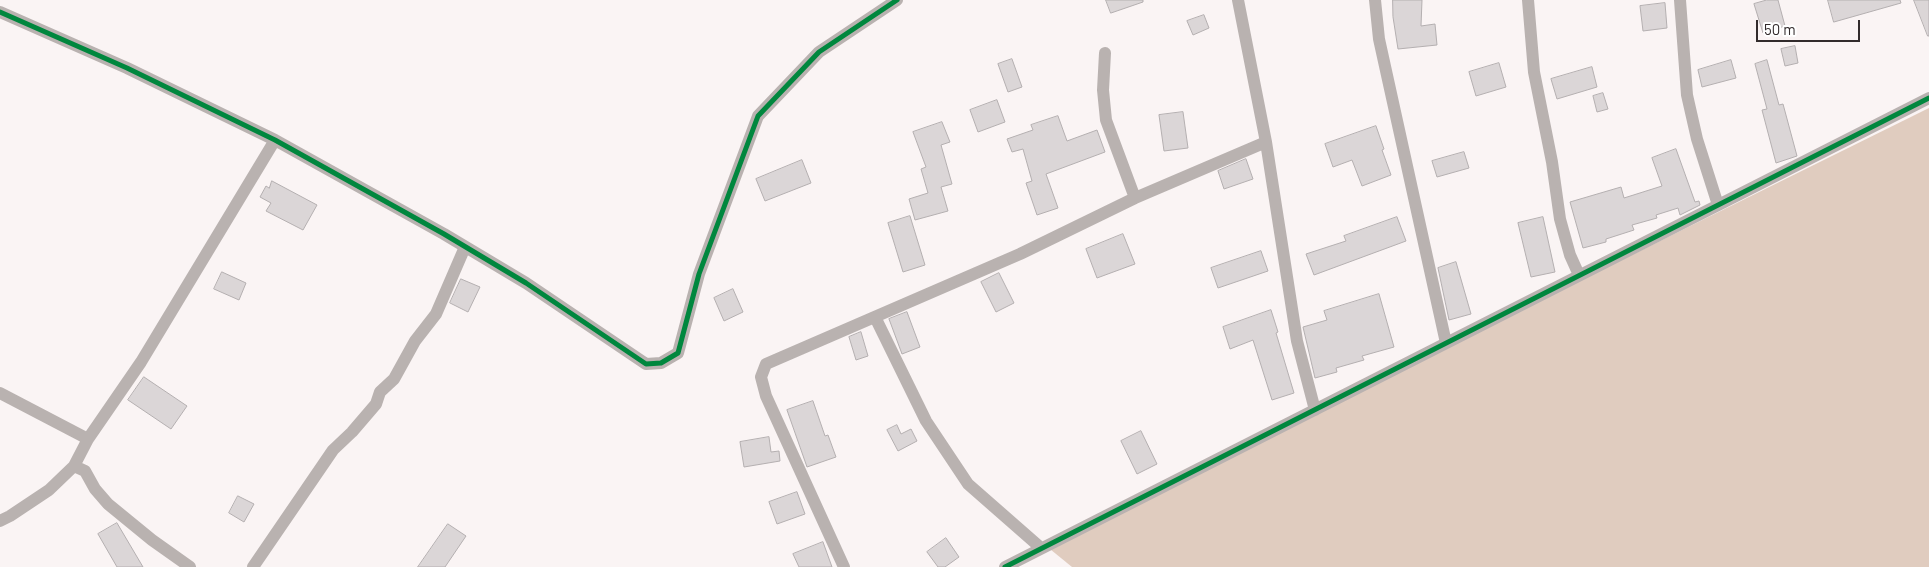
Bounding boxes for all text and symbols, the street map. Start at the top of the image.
scale bar [1759,10,1863,42]
text: 50 m [1764,20,1796,38]

